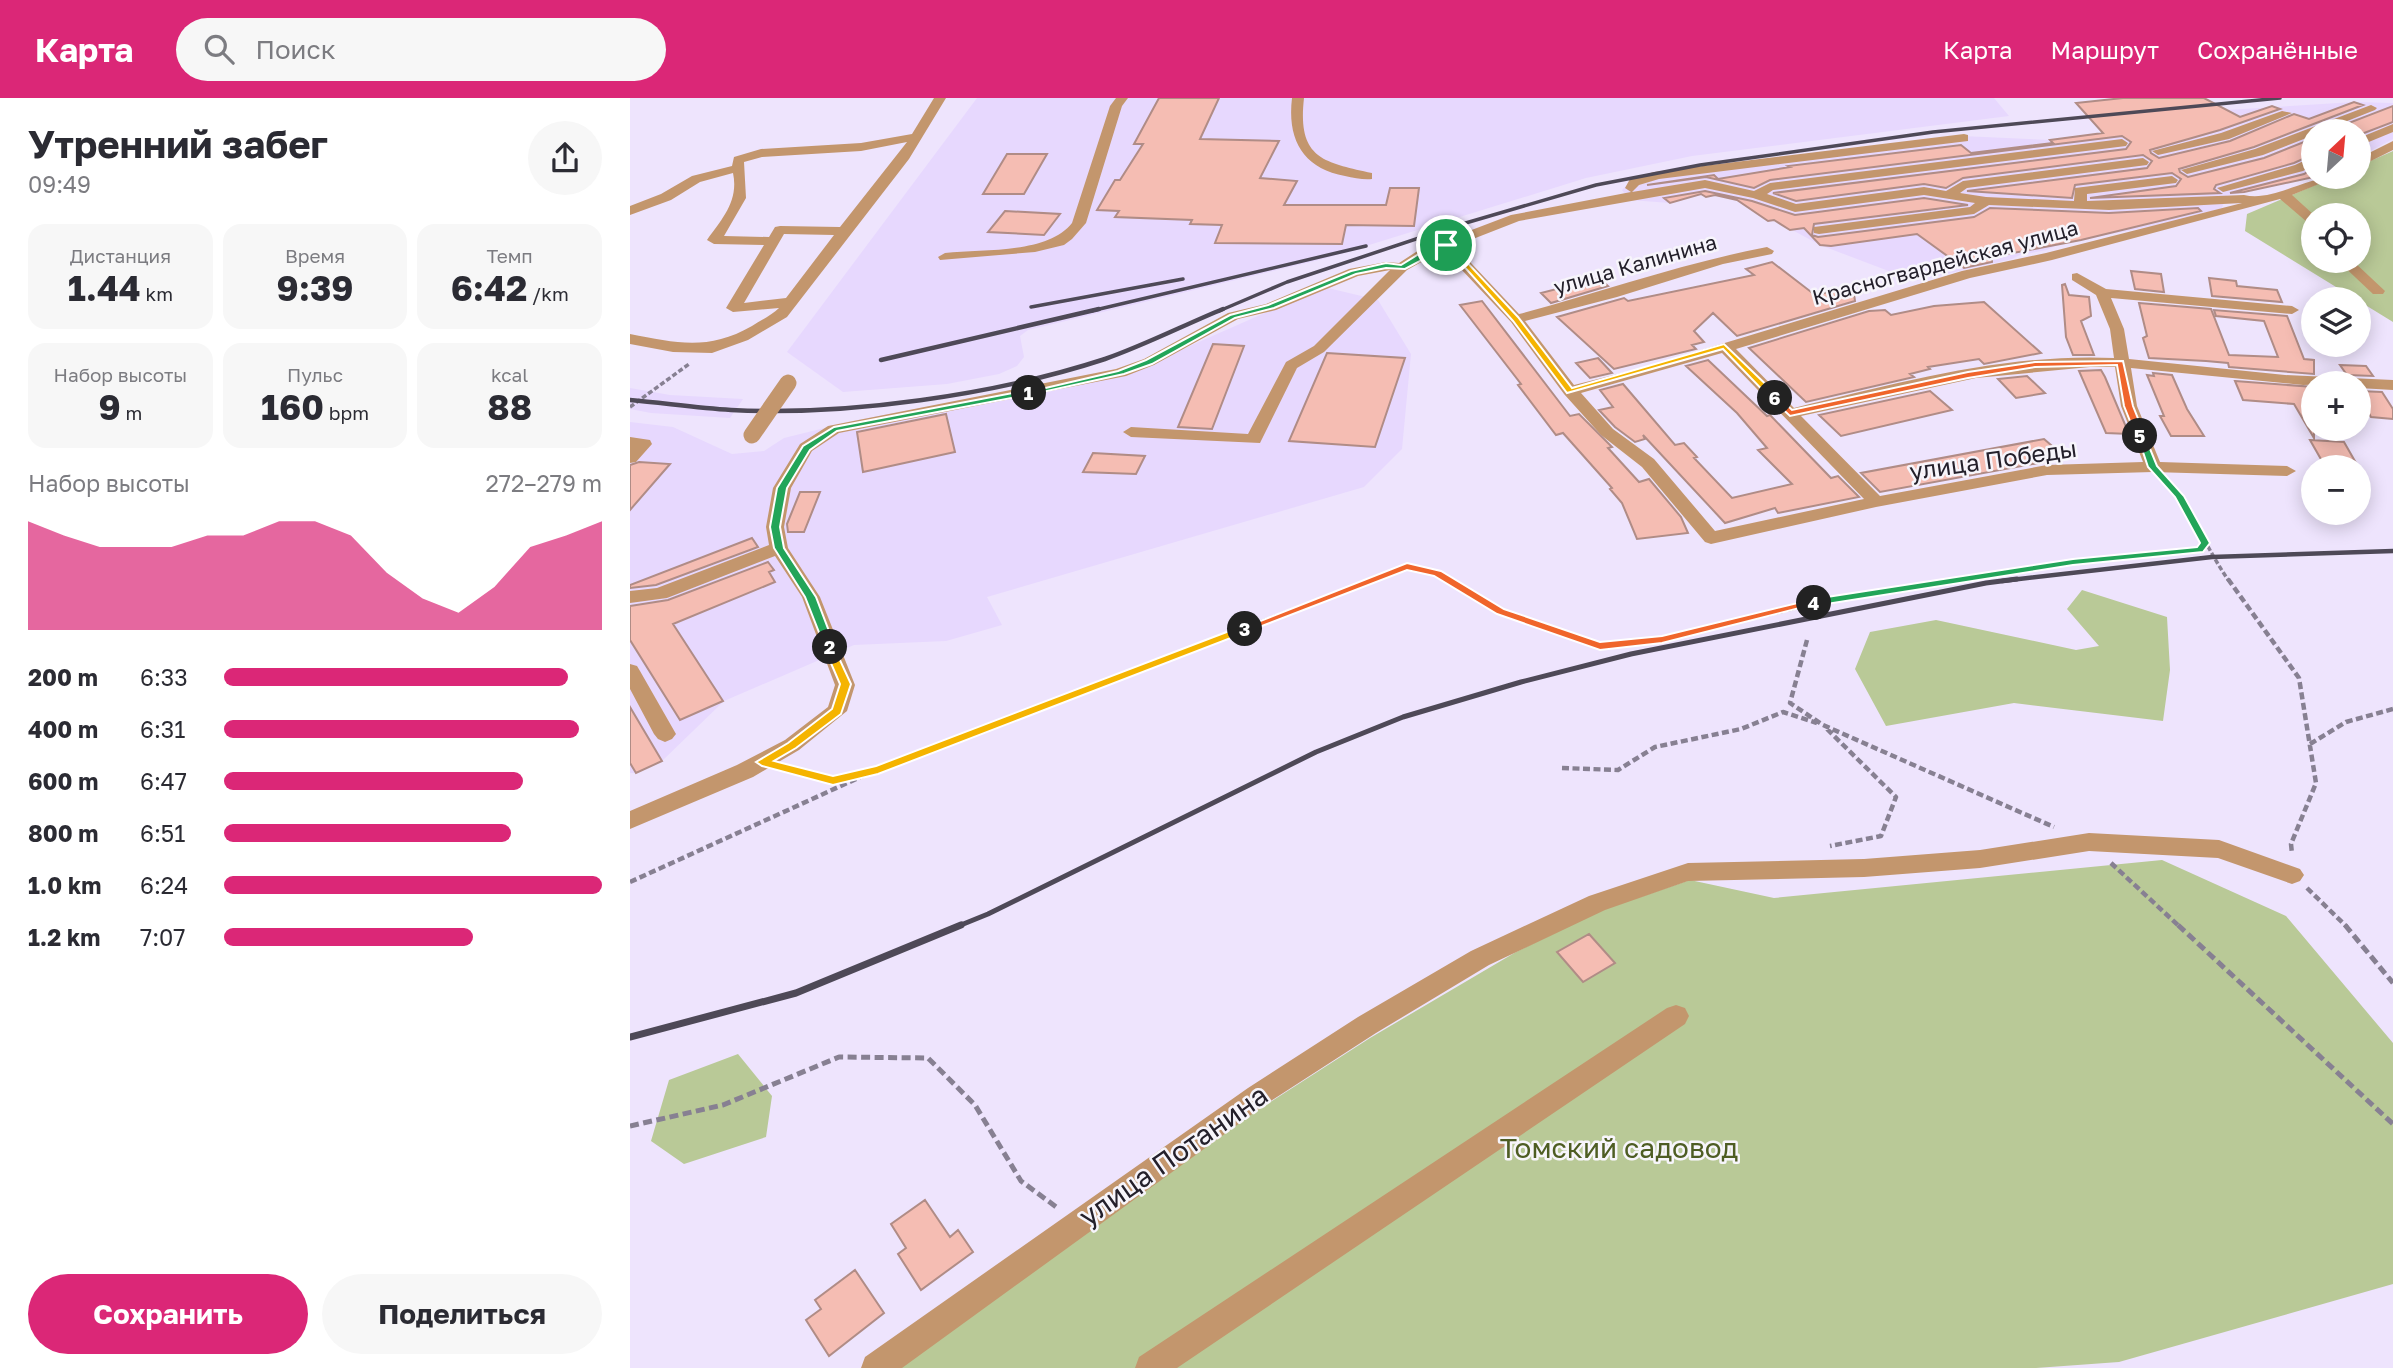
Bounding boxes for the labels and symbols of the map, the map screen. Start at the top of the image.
north arrow [2301,119,2371,189]
street label: Красногвардейская улица [1809,214,2081,310]
pin [1416,215,1476,275]
street label: улица Калинина [1550,228,1720,300]
pin: 1 [1012,376,1046,410]
pin: 6 [1758,380,1792,416]
pin: 5 [2122,418,2158,454]
street label: улица Победы [1907,433,2079,485]
pin: 4 [1796,586,1832,620]
pin: 3 [1228,612,1262,646]
pin: 2 [812,630,848,664]
street label: улица Потанина [1072,1078,1274,1232]
park label: Томский садовод [1500,1131,1738,1164]

